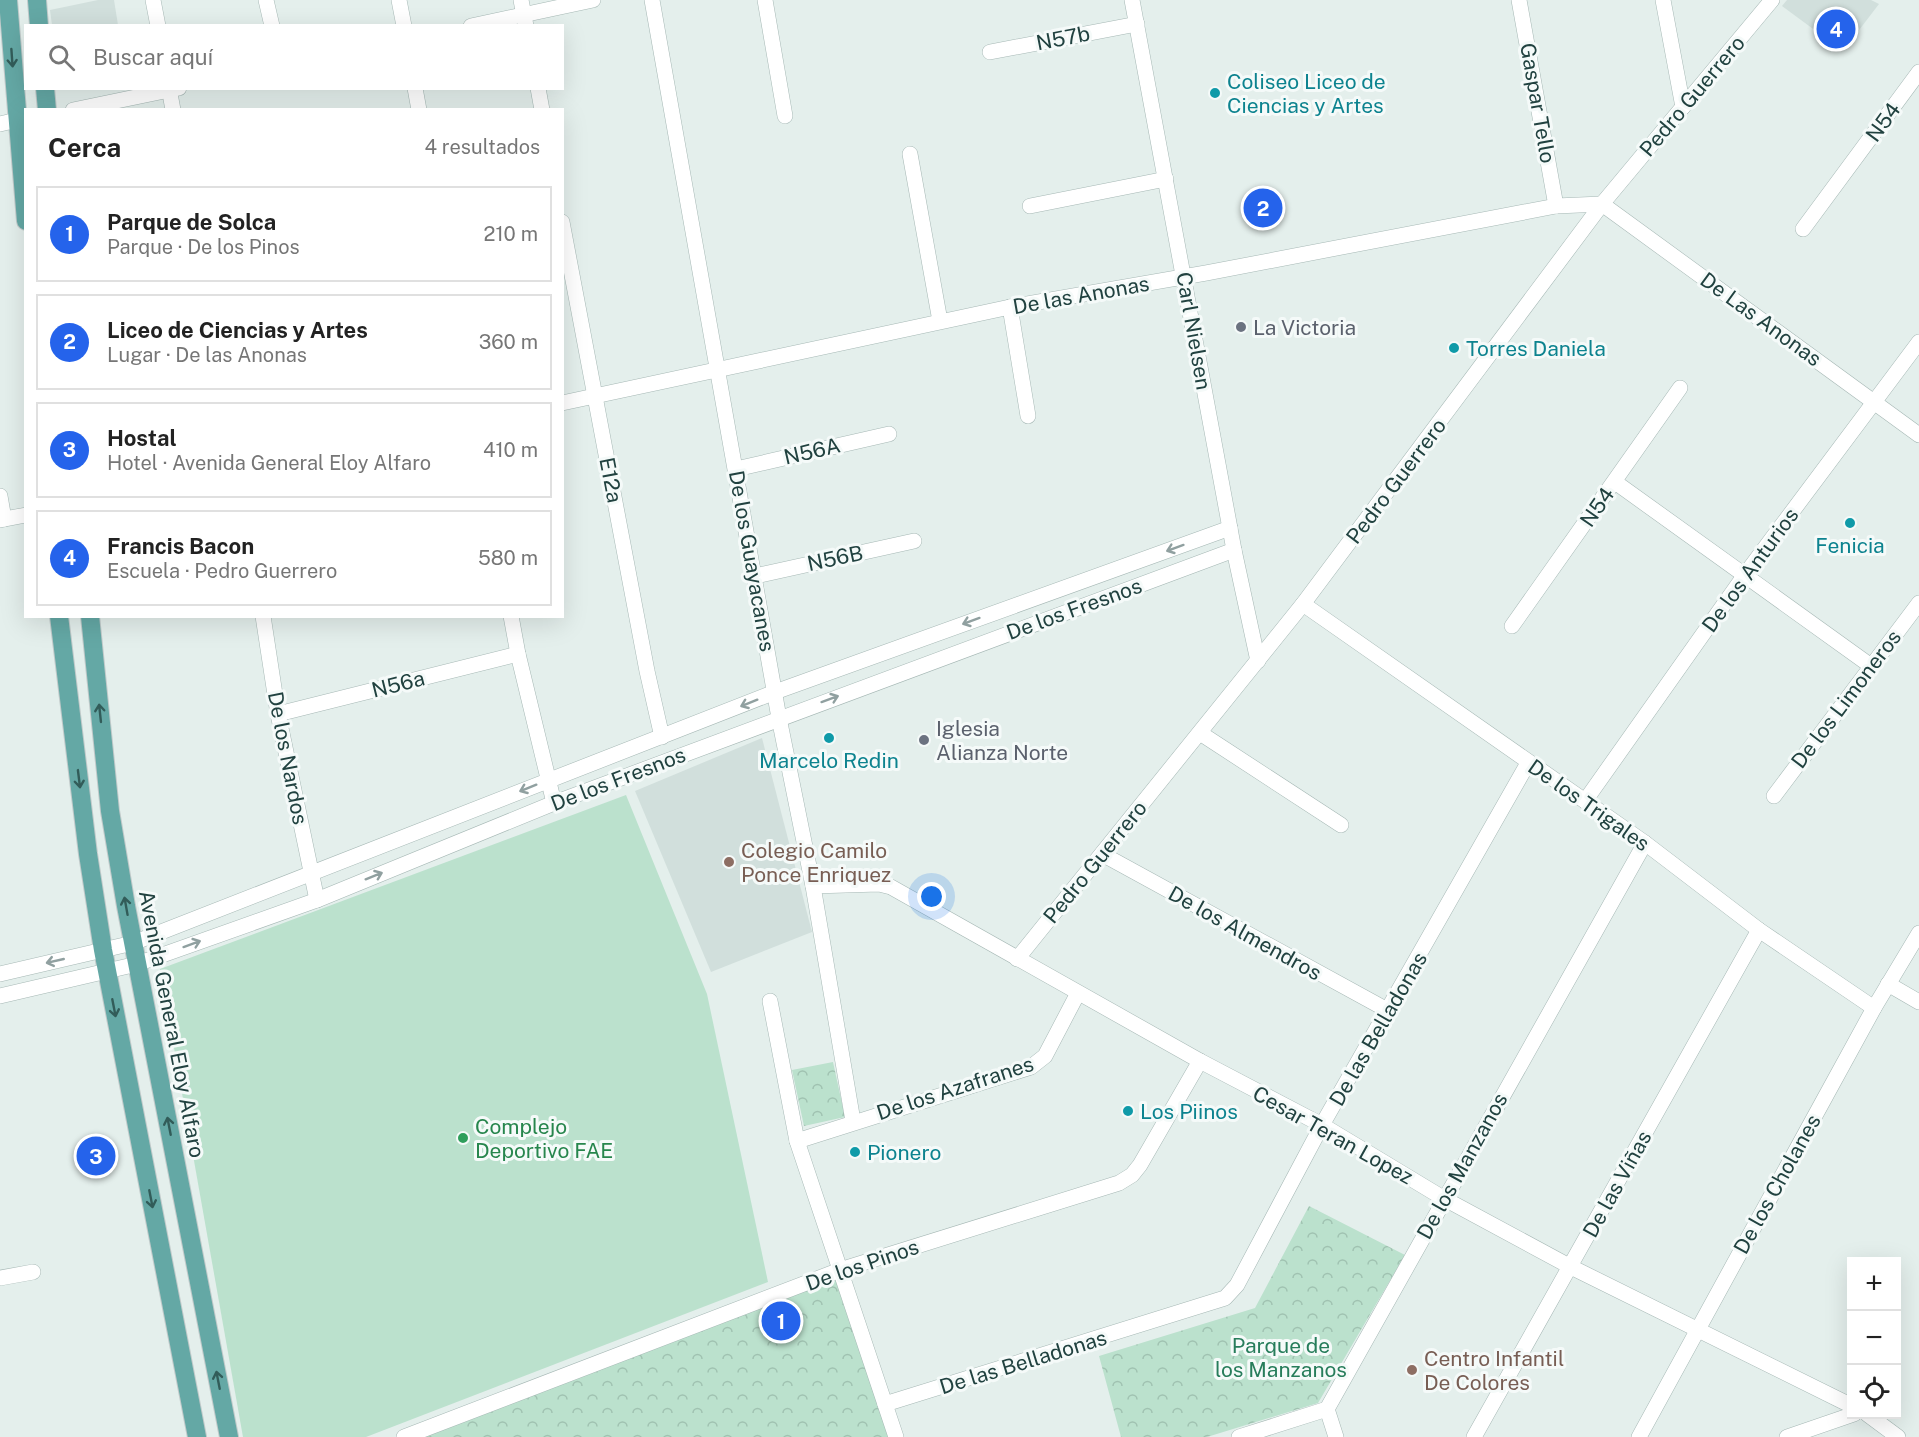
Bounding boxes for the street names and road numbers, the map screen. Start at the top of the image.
street label: N57b [1034,21,1092,55]
street label: Pedro Guerrero [1634,30,1750,162]
street label: Gaspar Tello [1515,41,1561,165]
street label: N54 [1860,97,1906,147]
street label: De Las Anonas [1696,267,1826,371]
street label: Carl Nielsen [1171,270,1217,392]
street label: De las Anonas [1011,271,1151,319]
street label: Pedro Guerrero [1341,414,1451,548]
street label: N56A [781,432,843,470]
street label: E12a [594,455,628,505]
street label: De los Guayacanes [724,468,780,654]
street label: N54 [1575,482,1619,532]
street label: De los Anturios [1697,503,1803,637]
street label: N56B [805,540,865,576]
street label: De los Fresnos [1003,573,1145,645]
street label: De los Limoneros [1786,625,1906,773]
street label: N56a [369,665,427,703]
street label: De los Nardos [263,689,313,827]
street label: De los Fresnos [547,742,689,816]
street label: De los Trigales [1523,754,1655,856]
street label: Pedro Guerrero [1038,796,1152,928]
street label: De los Almendros [1164,881,1326,985]
street label: Avenida General Eloy Alfaro [134,888,210,1160]
street label: De las Belladonas [1324,948,1432,1110]
street label: De los Azafranes [873,1051,1037,1125]
street label: Cesar Teran Lopez [1249,1081,1417,1189]
street label: De los Manzanos [1411,1089,1513,1243]
street label: De los Cholanes [1728,1110,1826,1258]
street label: De las Viñas [1577,1126,1657,1242]
street label: De los Pinos [802,1234,922,1296]
street label: De las Belladonas [936,1325,1110,1399]

